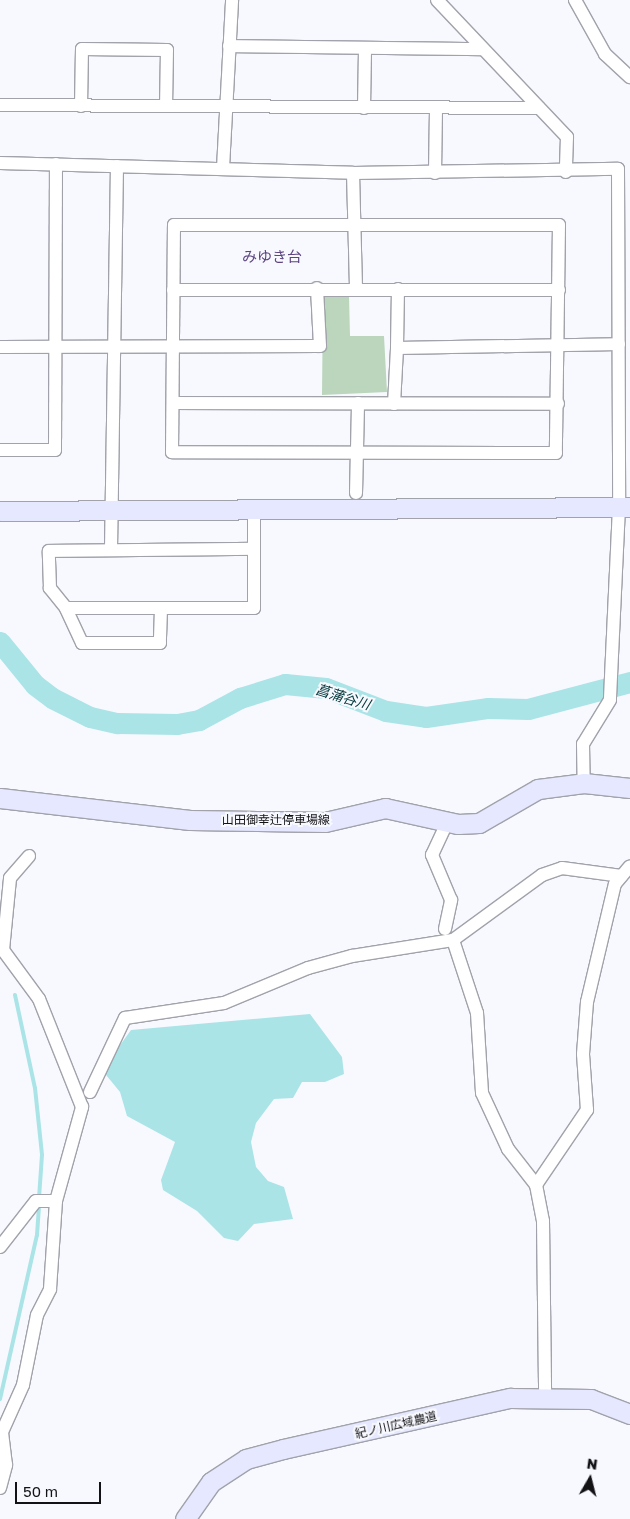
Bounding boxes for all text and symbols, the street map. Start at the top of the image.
district label: みゆき台 [242,248,302,266]
water label: 菖蒲谷川 [314,681,372,713]
street label: 山田御幸辻停車場線 [222,813,330,827]
street label: 紀ノ川広域農道 [353,1409,439,1441]
north arrow [565,1454,615,1504]
text: N [586,1454,599,1473]
scale bar [18,1472,104,1504]
text: 50 m [23,1482,58,1500]

